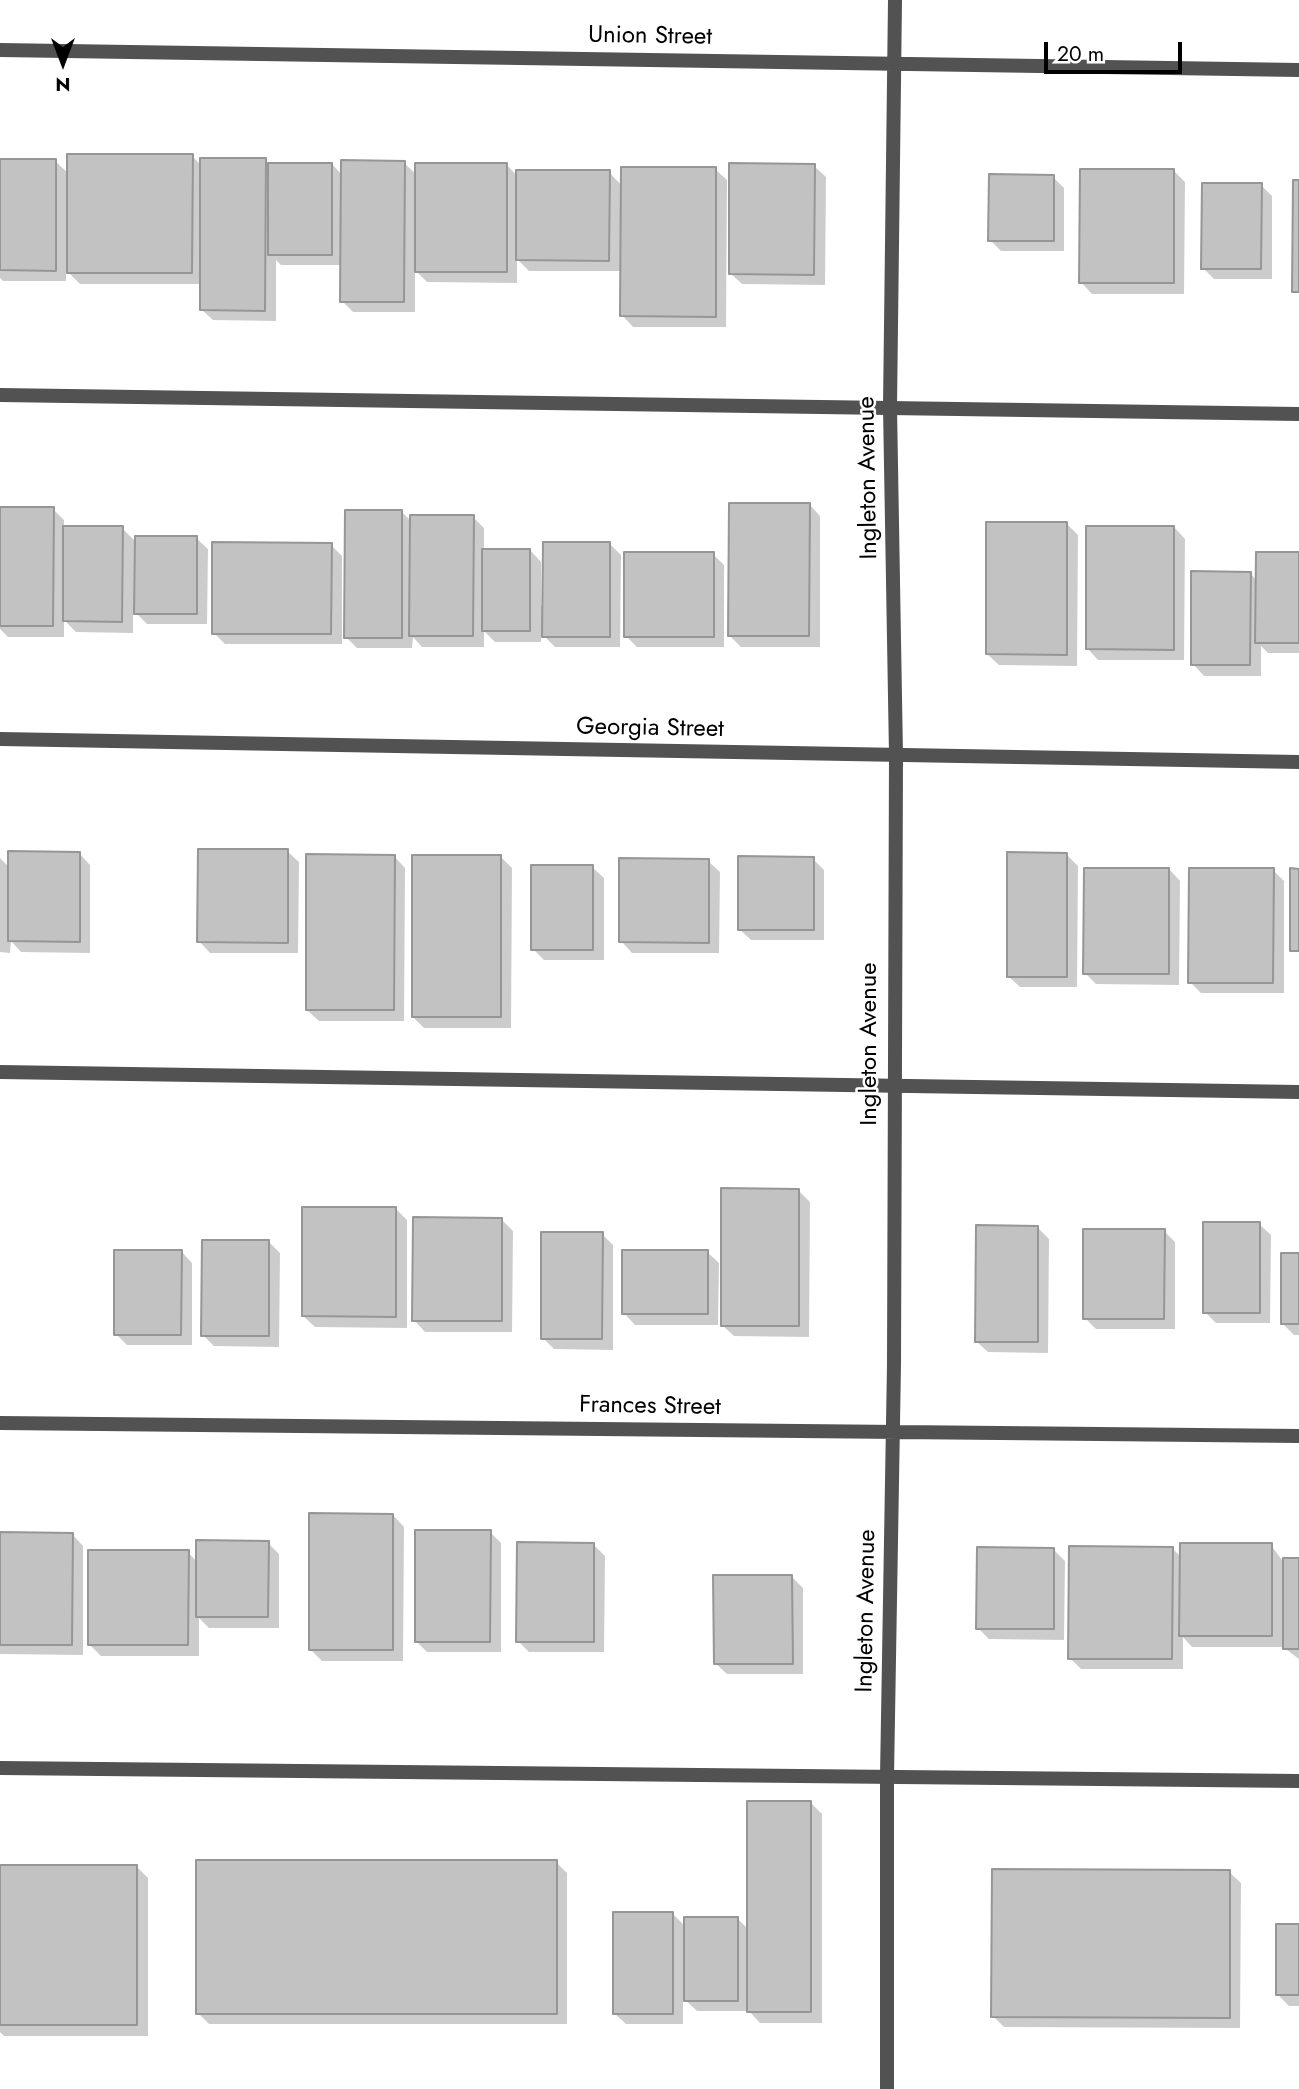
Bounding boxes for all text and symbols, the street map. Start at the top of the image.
street label: Union Street [588,22,712,52]
north arrow [28,28,98,98]
scale bar [1047,28,1185,72]
text: 20 m [1057,39,1104,69]
text: N [55,71,71,98]
street label: Ingleton Avenue [853,396,885,560]
street label: Georgia Street [576,713,724,745]
street label: Ingleton Avenue [856,962,884,1126]
street label: Frances Street [579,1391,721,1423]
street label: Ingleton Avenue [851,1529,883,1693]

